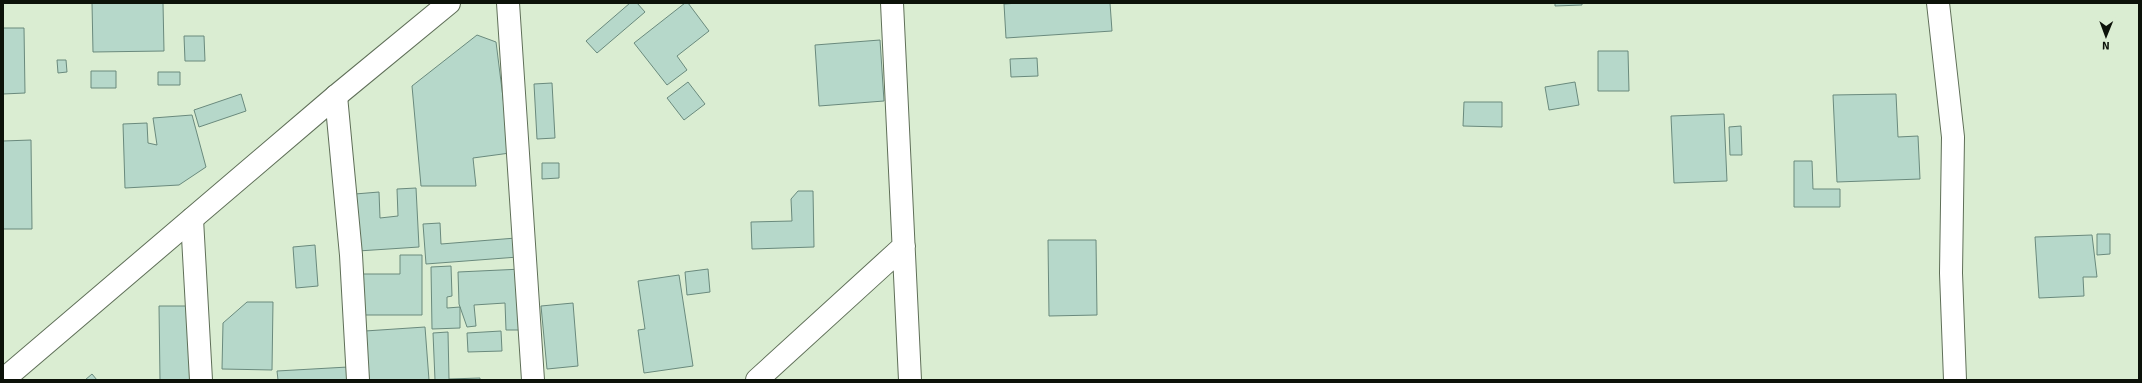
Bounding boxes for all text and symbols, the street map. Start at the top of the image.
north arrow [2086,16,2126,56]
text: N [2102,39,2110,52]

